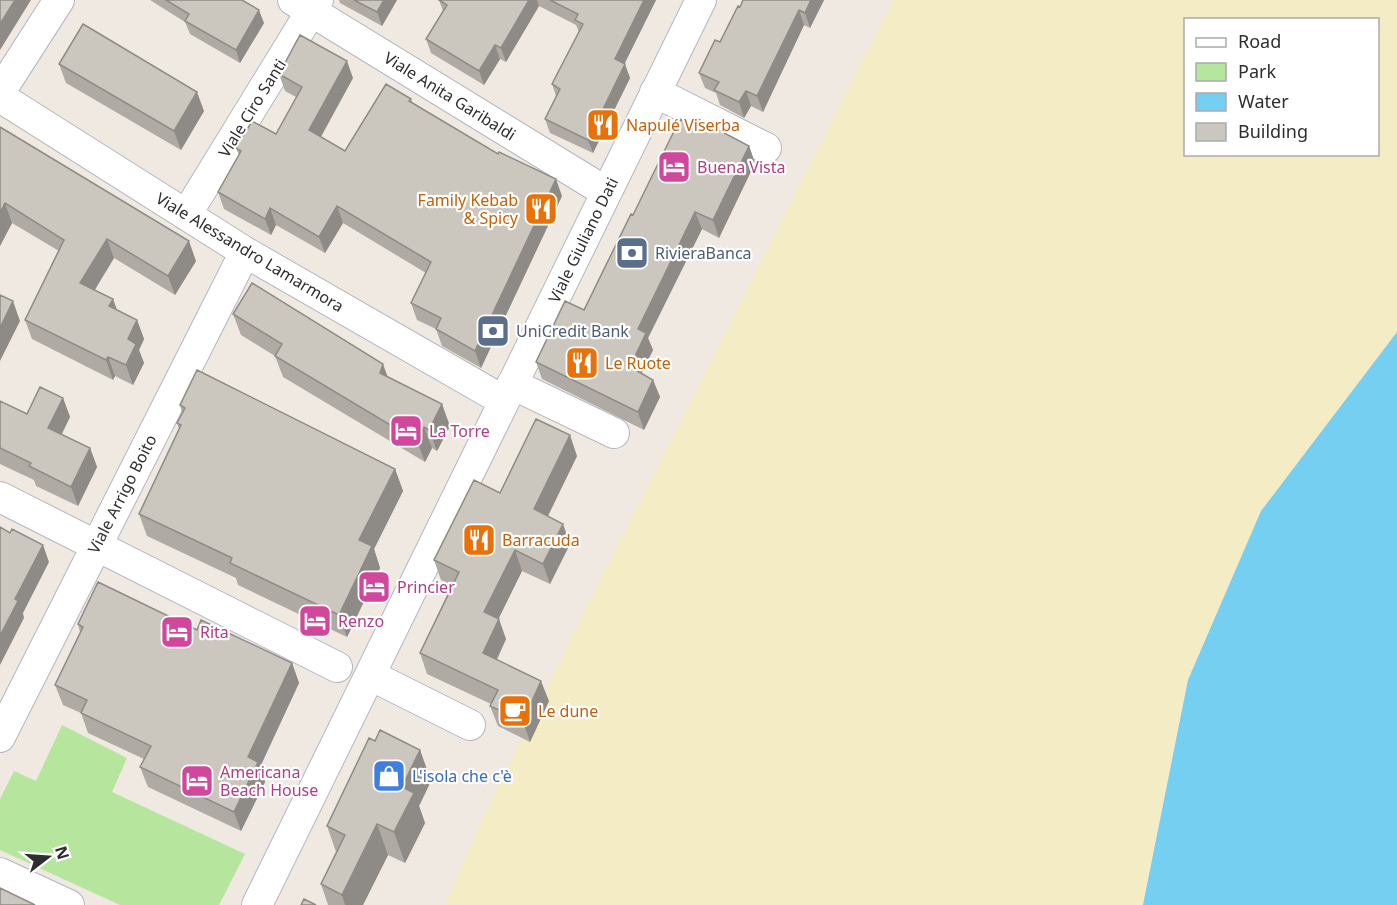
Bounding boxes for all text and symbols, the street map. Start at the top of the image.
legend [1184,18,1379,156]
text: Road [1238,29,1281,53]
street label: Viale Anita Garibaldi [380,47,520,145]
street label: Viale Ciro Santi [213,55,291,161]
text: Park [1238,59,1276,83]
text: Water [1238,89,1289,113]
restaurant icon: Napulé Viserba [585,107,621,143]
place label: Napulé Viserba [626,114,740,136]
text: Building [1238,119,1308,143]
hotel icon: Buena Vista [656,149,692,185]
place label: Buena Vista [697,156,785,178]
street label: Viale Giuliano Dati [543,174,623,306]
street label: Viale Alessandro Lamarmora [152,187,348,317]
place label: Family Kebab & Spicy [418,189,519,229]
restaurant icon: Family Kebab & Spicy [523,191,559,227]
bank icon: RivieraBanca [614,235,650,271]
place label: RivieraBanca [655,242,752,264]
bank icon: UniCredit Bank [475,313,511,349]
place label: UniCredit Bank [516,320,629,342]
restaurant icon: Le Ruote [564,345,600,381]
place label: Le Ruote [605,352,671,374]
hotel icon: La Torre [388,413,424,449]
place label: La Torre [429,420,490,442]
street label: Viale Arrigo Boito [82,431,162,557]
restaurant icon: Barracuda [461,522,497,558]
place label: Barracuda [502,529,580,551]
hotel icon: Princier [356,569,392,605]
place label: Princier [397,576,455,598]
hotel icon: Renzo [297,603,333,639]
place label: Renzo [338,610,384,632]
hotel icon: Rita [159,614,195,650]
place label: Rita [200,621,229,643]
cafe icon: Le dune [497,693,533,729]
place label: Le dune [538,700,598,722]
shop icon: L'isola che c'è [371,758,407,794]
place label: Americana Beach House [220,761,318,801]
hotel icon: Americana Beach House [179,763,215,799]
place label: L'isola che c'è [412,765,512,787]
north arrow [18,827,78,887]
text: N [50,843,75,862]

